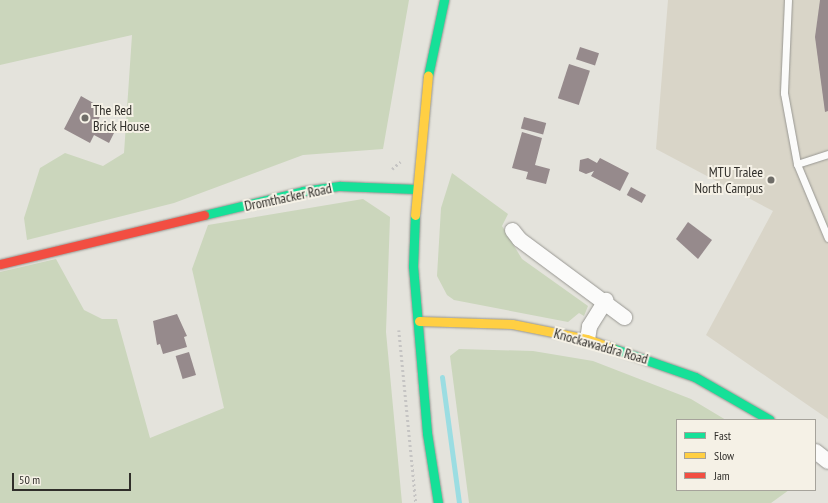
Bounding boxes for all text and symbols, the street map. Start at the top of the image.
place label: The Red Brick House [93,102,150,134]
marker: The Red Brick House [80,113,90,123]
place label: MTU Tralee North Campus [694,164,763,196]
marker: MTU Tralee North Campus [766,175,776,185]
street label: Dromthacker Road [243,180,333,214]
street label: Knockawaddra Road [552,325,650,367]
legend [676,419,816,491]
text: Fast [714,428,731,443]
text: Slow [714,448,734,463]
scale bar [14,465,133,491]
text: Jam [714,468,730,483]
text: 50 m [19,472,40,487]

